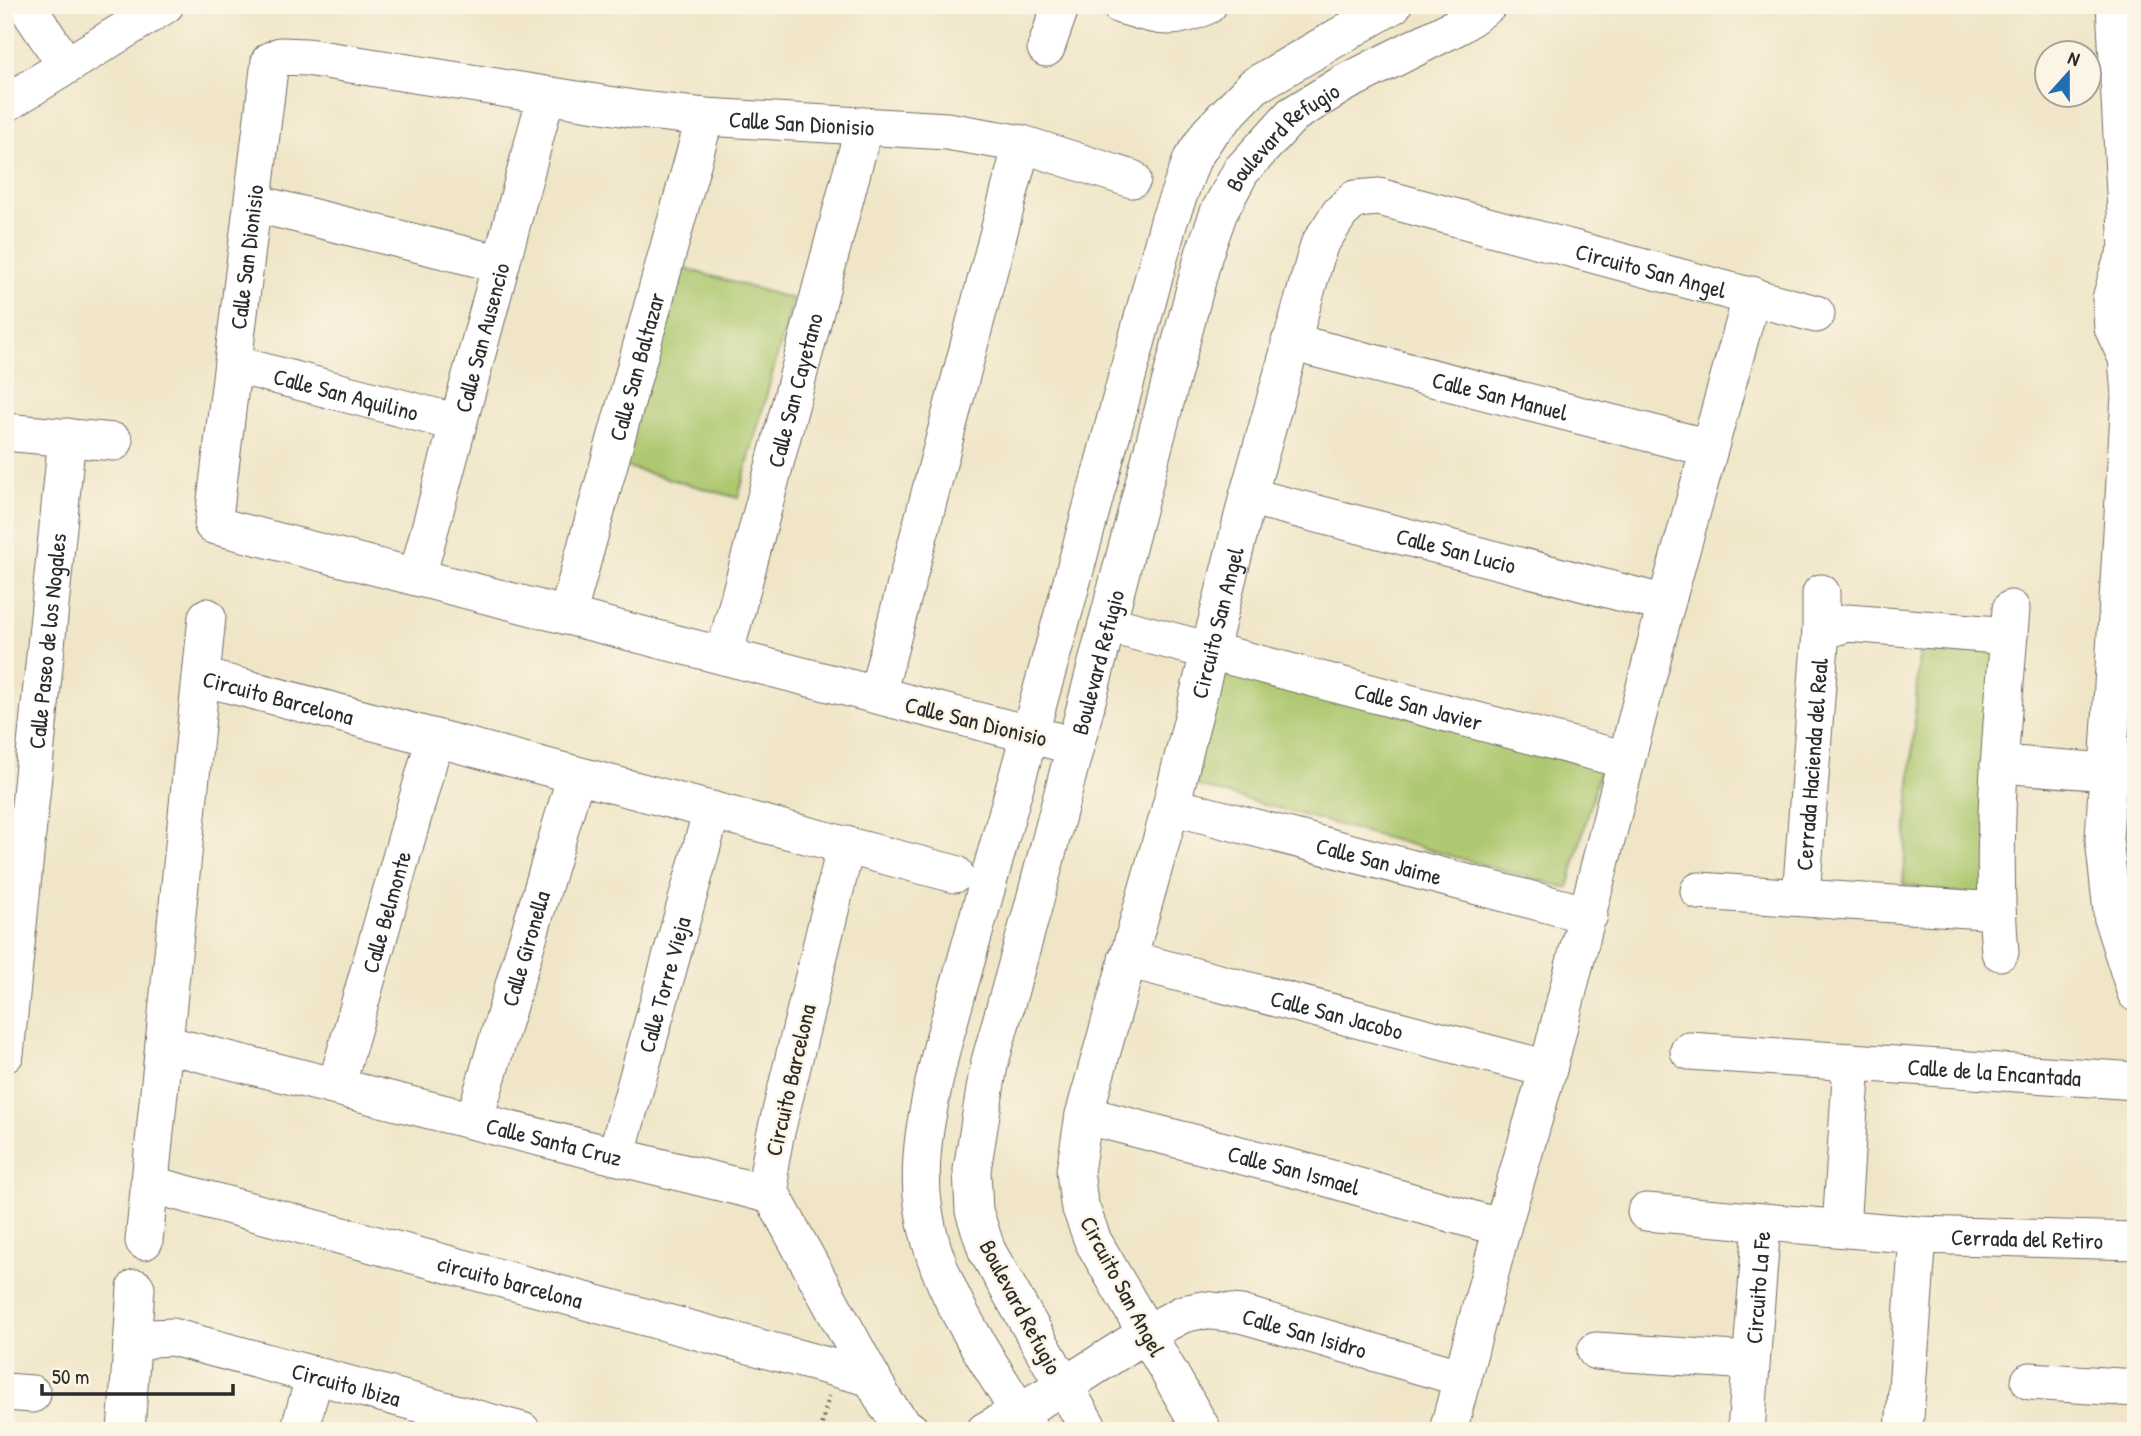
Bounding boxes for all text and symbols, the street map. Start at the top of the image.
north arrow [2032,38,2102,108]
text: N [2065,44,2083,72]
street label: Boulevard Refugio [1218,74,1345,196]
street label: Calle San Dionisio [728,103,875,142]
street label: Calle San Dionisio [222,183,270,331]
street label: Circuito San Angel [1572,235,1731,305]
street label: Calle San Ausencio [446,259,516,416]
street label: Calle San Baltazar [601,288,671,444]
street label: Calle San Cayetano [759,310,829,471]
street label: Calle San Aquilino [270,360,422,428]
street label: Calle San Manuel [1429,363,1572,427]
street label: Calle San Lucio [1393,519,1519,580]
street label: Calle Paseo de los Nogales [20,532,73,750]
street label: Circuito San Angel [1183,543,1250,701]
street label: Boulevard Refugio [1063,586,1131,738]
street label: Cerrada Hacienda del Real [1788,656,1834,872]
street label: Circuito Barcelona [200,662,357,732]
street label: Calle San Javier [1351,674,1486,737]
street label: Calle San Dionisio [902,688,1050,754]
street label: Calle San Jaime [1313,829,1445,892]
street label: Calle Belmonte [354,847,418,976]
street label: Calle Gironella [493,887,557,1010]
street label: Calle Torre Vieja [630,913,697,1056]
street label: Calle San Jacobo [1267,982,1407,1046]
street label: Circuito Barcelona [757,1001,823,1159]
street label: Calle de la Encantada [1907,1050,2082,1093]
street label: Calle Santa Cruz [483,1109,625,1173]
street label: Calle San Ismael [1225,1137,1365,1202]
street label: Circuito San Angel [1073,1210,1173,1362]
street label: Cerrada del Retiro [1950,1220,2103,1256]
street label: Circuito La Fe [1737,1230,1777,1345]
street label: Boulevard Refugio [972,1234,1070,1380]
street label: circuito barcelona [434,1247,586,1315]
street label: Calle San Isidro [1239,1300,1370,1365]
scale bar [42,1352,233,1396]
street label: Circuito Ibiza [288,1354,404,1413]
text: 50 m [52,1362,89,1391]

